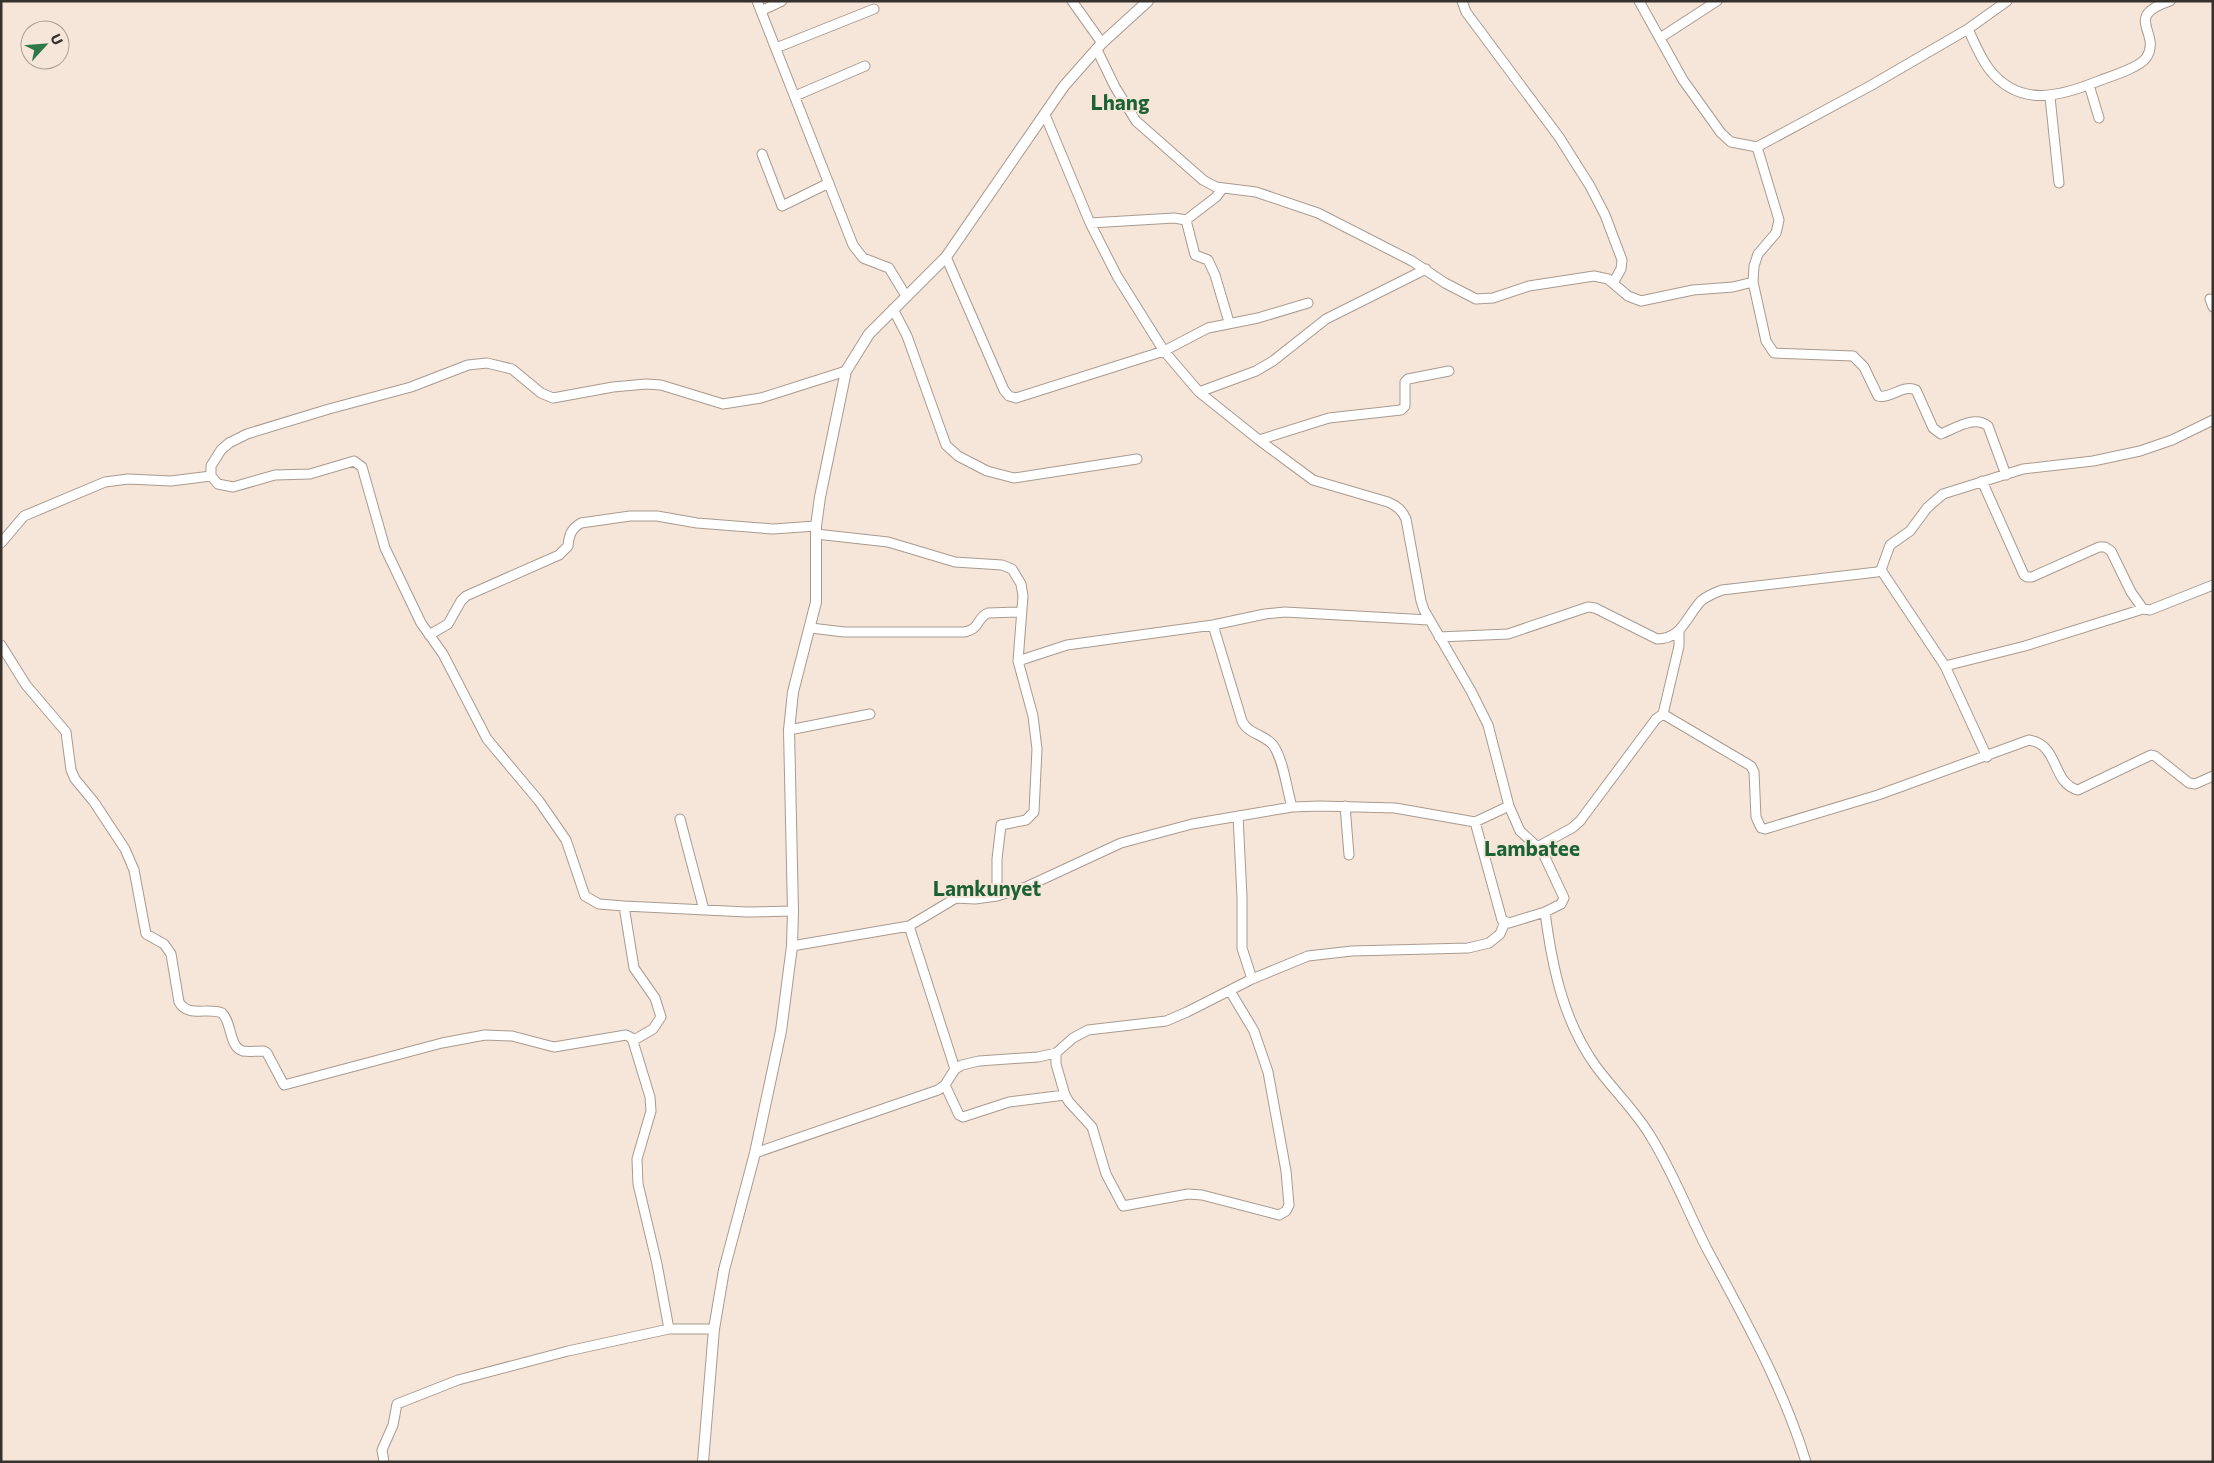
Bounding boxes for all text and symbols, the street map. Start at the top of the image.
north arrow [20,20,70,70]
text: U [47,31,67,47]
district label: Lhang [1090,89,1150,114]
district label: Lambatee [1484,835,1580,860]
district label: Lamkunyet [933,875,1041,900]

